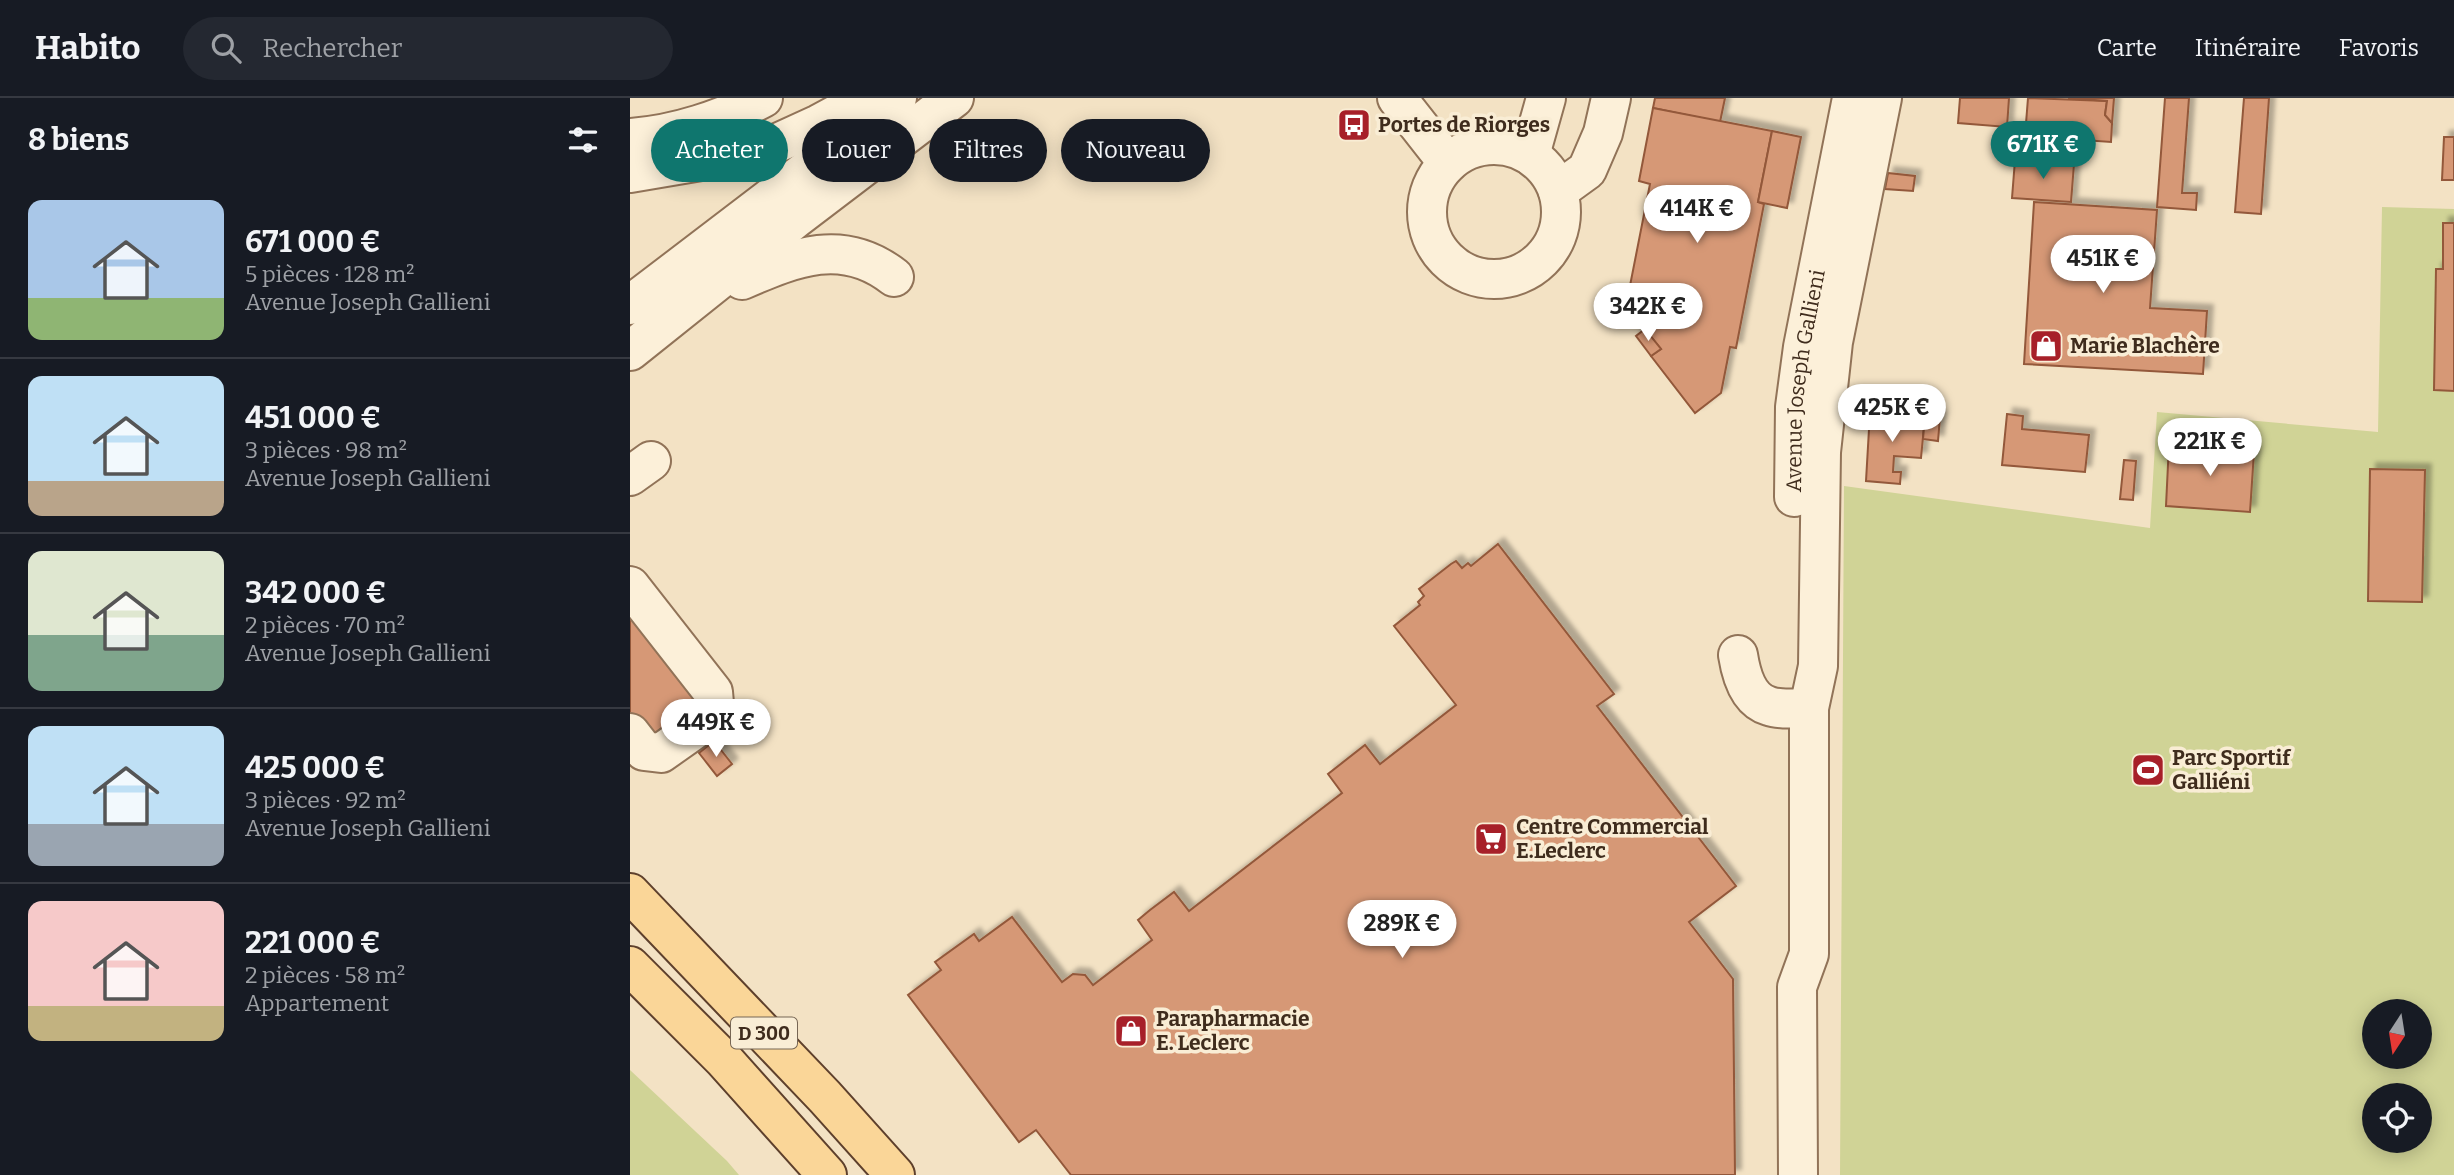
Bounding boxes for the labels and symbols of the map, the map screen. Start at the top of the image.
bus stop icon: Portes de Riorges [1335,106,1373,144]
place label: Portes de Riorges [1378,112,1550,138]
pin: 671K € [1986,122,2100,181]
pin: 414K € [1640,186,1754,245]
pin: 451K € [2046,236,2160,295]
street label: Avenue Joseph Gallieni [1781,267,1831,492]
pin: 342K € [1591,284,1705,343]
shop icon: Marie Blachère [2027,327,2065,365]
place label: Marie Blachère [2070,333,2220,359]
pin: 425K € [1835,384,1949,444]
pin: 221K € [2153,418,2267,478]
pin: 449K € [659,700,773,759]
place label: Parc Sportif Galliéni [2172,745,2292,795]
sports icon: Parc Sportif Galliéni [2129,751,2167,789]
place label: Centre Commercial E.Leclerc [1516,814,1709,864]
supermarket icon: Centre Commercial E.Leclerc [1472,820,1510,858]
pin: 289K € [1345,900,1459,960]
north arrow [2362,999,2432,1069]
place label: Parapharmacie E. Leclerc [1156,1006,1309,1056]
shop icon: Parapharmacie E. Leclerc [1112,1012,1150,1050]
road number: D 300 [731,1018,797,1049]

